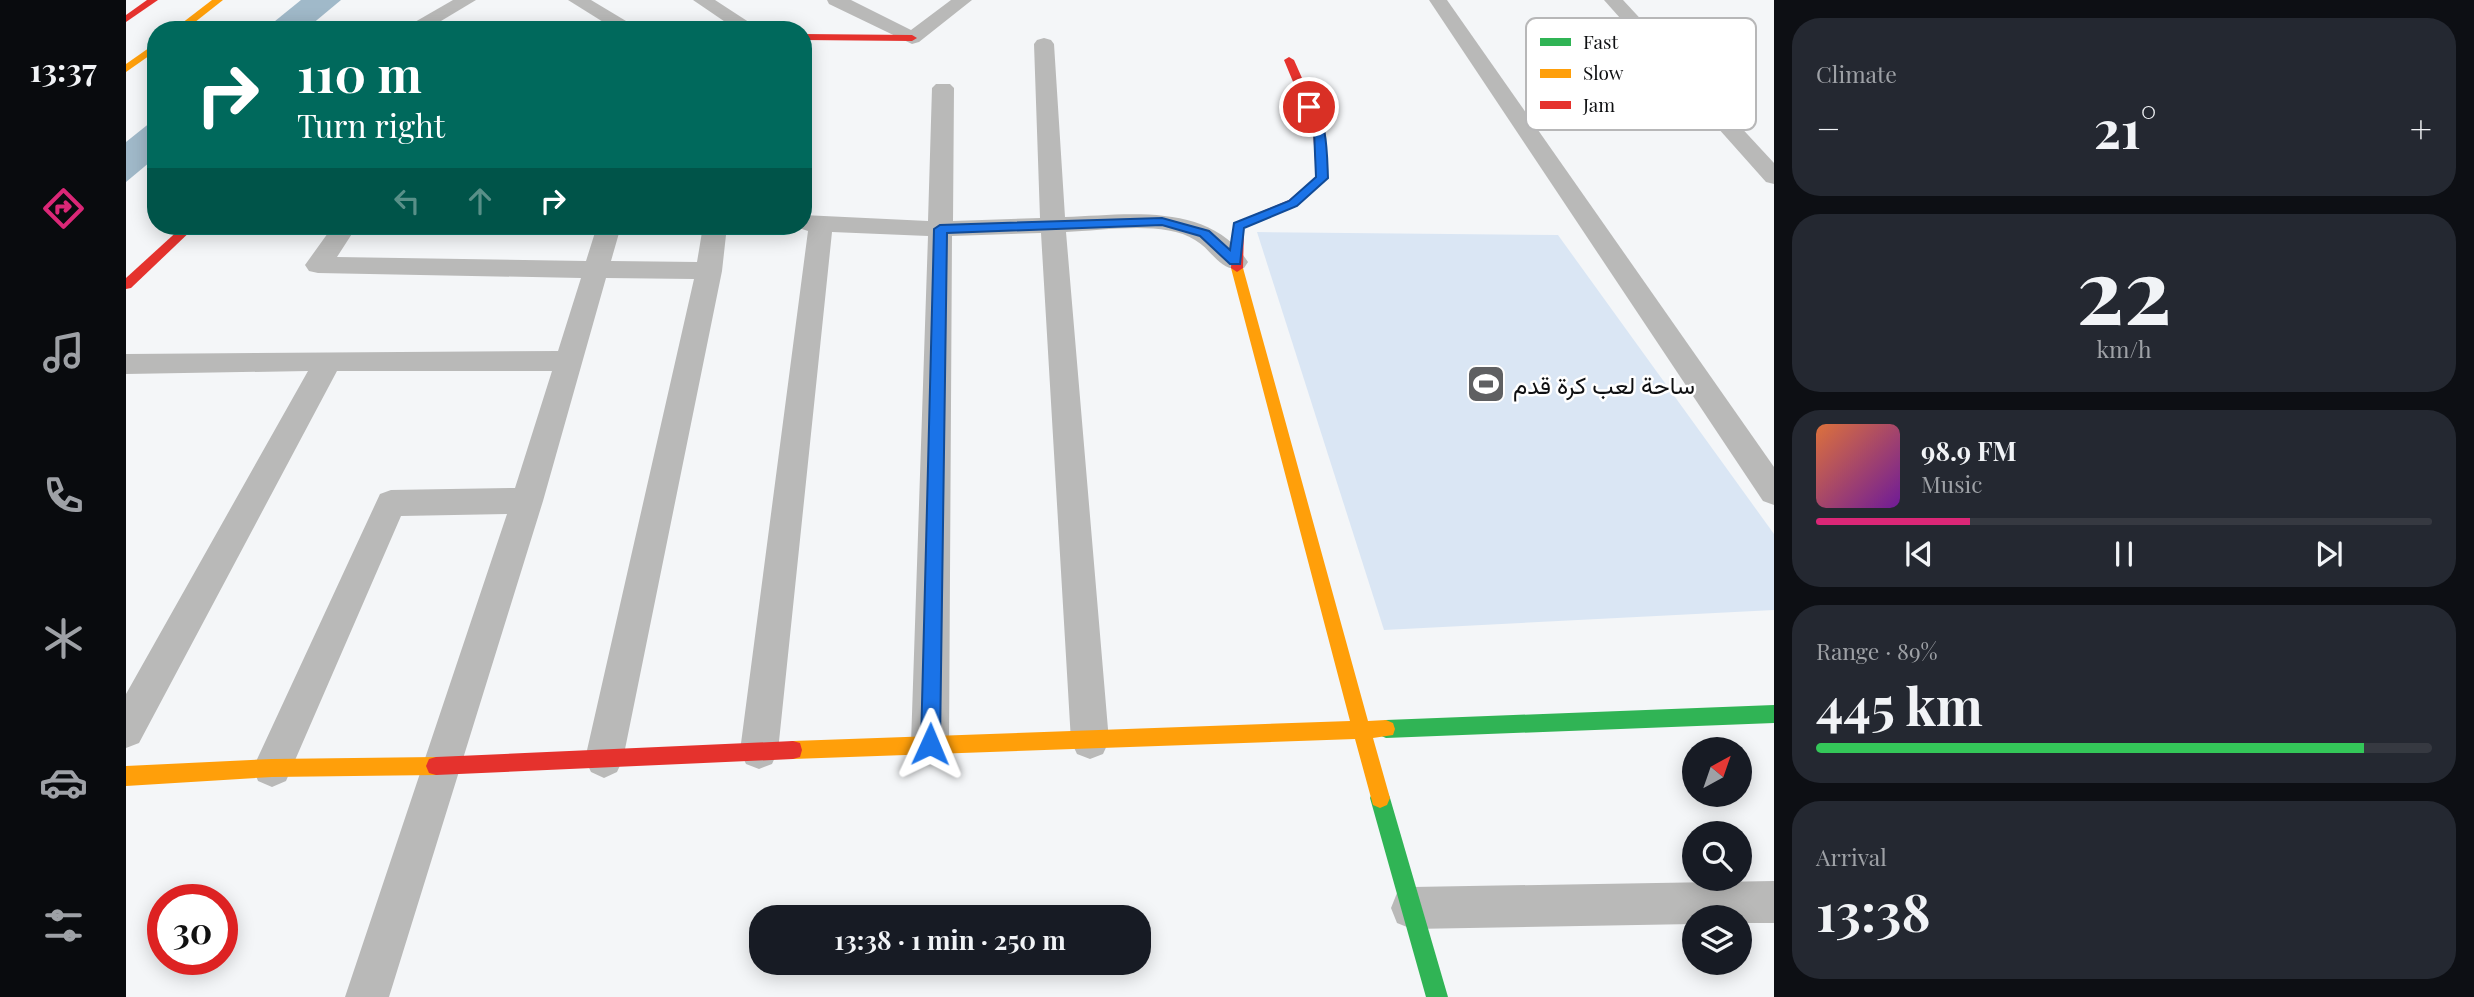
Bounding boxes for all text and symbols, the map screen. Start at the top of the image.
legend [1526,18,1756,130]
text: Fast [1583,28,1619,54]
text: 110 m [297,40,422,105]
text: 13:37 [29,47,97,90]
icon: right [182,49,273,140]
text: Climate [1816,58,1897,89]
text: Slow [1583,59,1624,85]
pin [1279,77,1339,137]
icon: arrive [1290,88,1328,126]
text: Jam [1582,91,1615,117]
text: 21° [2094,93,2157,162]
text: − [1816,102,1841,153]
text: + [2410,102,2432,153]
text: Turn right [297,103,445,146]
icon: left [388,182,426,220]
icon: ahead [461,182,499,220]
icon: right [534,182,572,220]
icon: directions [39,184,88,233]
text: 22 [2076,227,2172,348]
icon: music [39,328,88,377]
text: km/h [2096,333,2152,364]
sports icon: ساحة لعب كرة قدم [1465,363,1507,405]
place label: ساحة لعب كرة قدم [1513,368,1695,402]
text: 98.9 FM [1921,433,2017,468]
text: Music [1921,468,1982,499]
icon: phone [39,471,88,520]
icon: previous [1900,535,1938,573]
icon: pause [2105,535,2143,573]
icon: next [2310,535,2348,573]
icon: climate [39,614,88,663]
text: Range · 89% [1816,635,1938,666]
text: 445 km [1816,670,1983,739]
position arrow [893,707,967,781]
north arrow [1682,737,1752,807]
map controls [1682,737,1752,975]
icon: car [39,758,88,807]
button: search [1682,821,1752,891]
text: Arrival [1816,841,1887,872]
text: 13:38 [1816,876,1931,945]
speed limit sign: 30 [147,884,238,975]
icon: filters [39,901,88,950]
button: layers [1682,905,1752,975]
text: 13:38 · 1 min · 250 m [834,922,1066,957]

